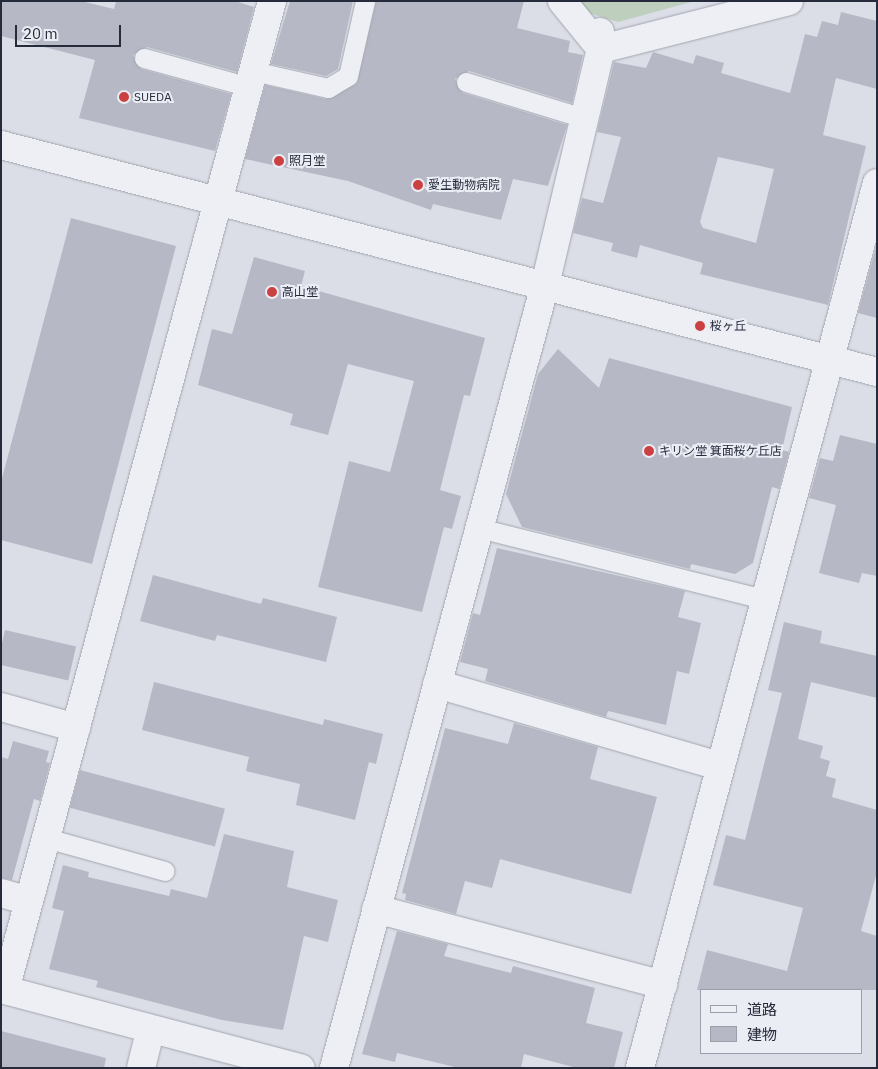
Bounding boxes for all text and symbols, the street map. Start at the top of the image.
scale bar [18,15,124,47]
text: 20 m [23,24,58,43]
place label: SUEDA [134,90,172,104]
marker: SUEDA [118,91,130,103]
place label: 照月堂 [289,154,325,168]
marker: 照月堂 [273,155,285,167]
place label: 愛生動物病院 [428,178,500,192]
marker: 愛生動物病院 [412,179,424,191]
place label: 高山堂 [282,285,318,299]
marker: 高山堂 [266,286,278,298]
place label: 桜ヶ丘 [710,319,746,333]
marker: 桜ヶ丘 [694,320,706,332]
place label: キリン堂 箕面桜ケ丘店 [659,444,782,458]
marker: キリン堂 箕面桜ケ丘店 [643,445,655,457]
legend [700,989,863,1054]
text: 道路 [747,1000,777,1019]
text: 建物 [747,1025,777,1044]

